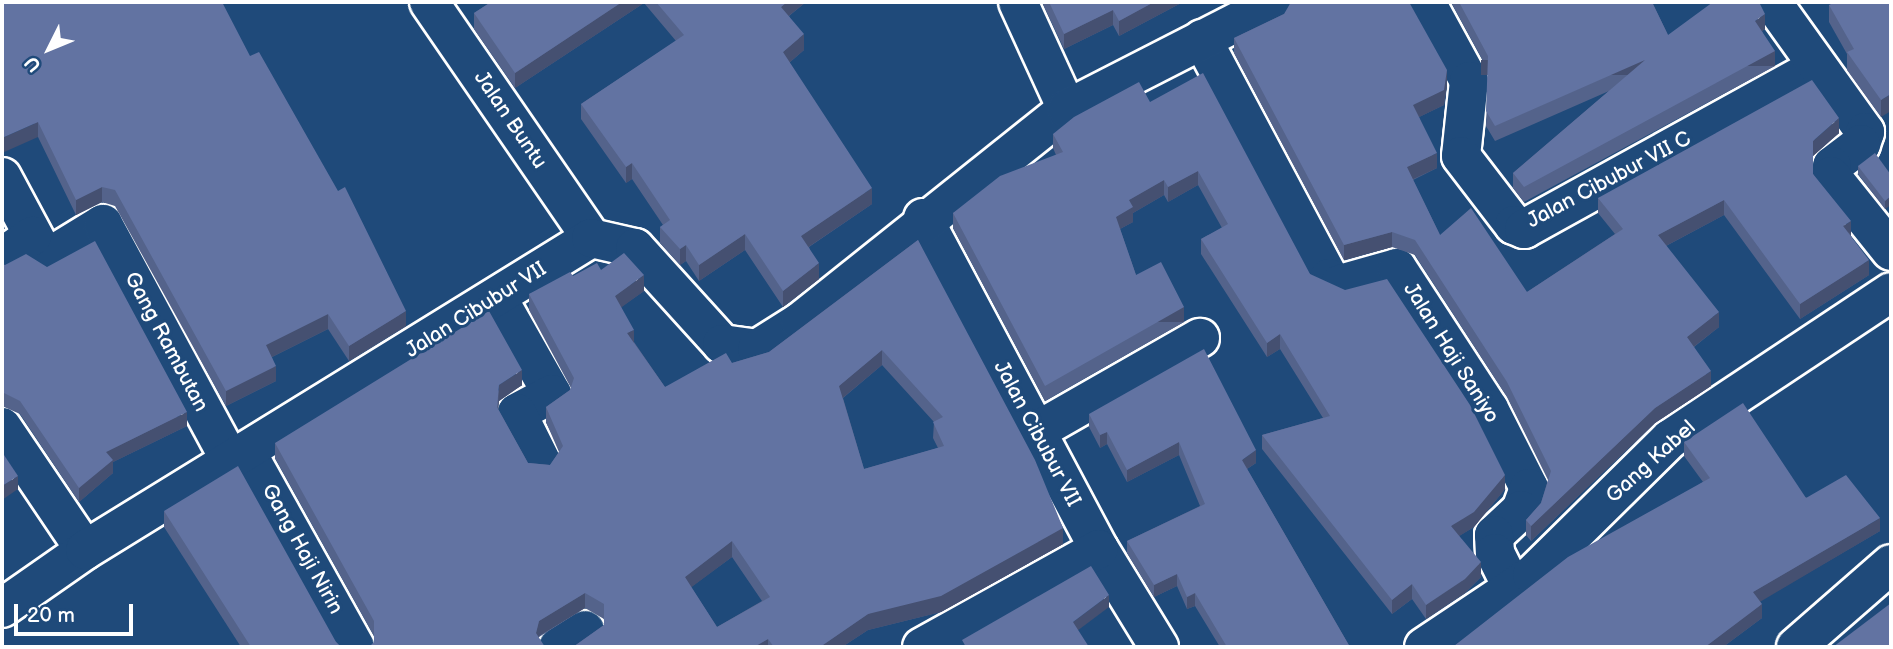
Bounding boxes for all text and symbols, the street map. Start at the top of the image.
north arrow [14,14,84,84]
text: U [20,51,46,76]
street label: Jalan Buntu [468,66,552,174]
street label: Jalan Cibubur VII C [1522,126,1696,234]
street label: Jalan Cibubur VII [401,256,551,364]
street label: Gang Rambutan [119,268,213,416]
street label: Jalan Haji Saniyo [1398,278,1504,428]
street label: Jalan Cibubur VII [988,357,1086,511]
street label: Gang Kabel [1601,415,1701,509]
street label: Gang Haji Nirin [256,479,348,619]
scale bar [18,590,136,634]
text: 20 m [27,603,75,628]

